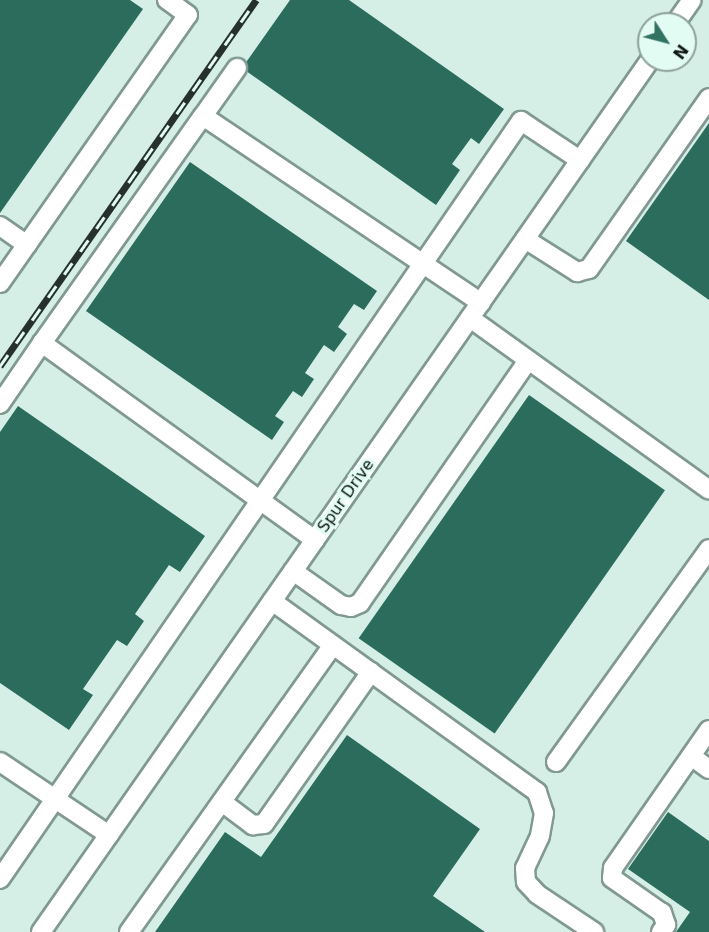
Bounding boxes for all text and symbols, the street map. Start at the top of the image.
north arrow [637,12,697,72]
text: N [669,41,692,63]
street label: Spur Drive [314,456,378,536]

